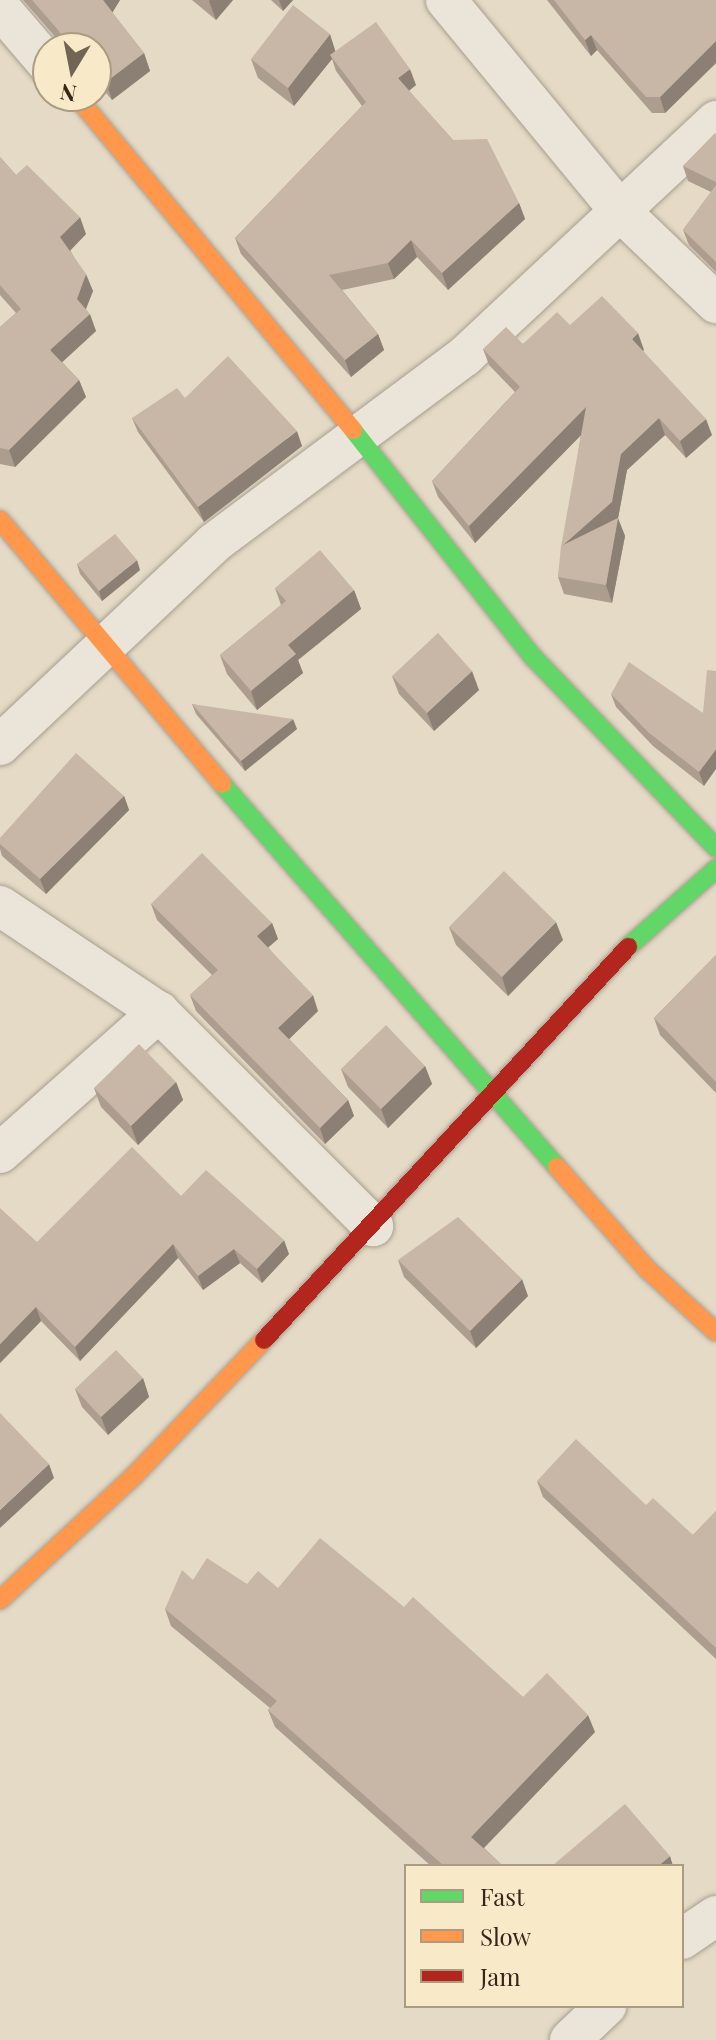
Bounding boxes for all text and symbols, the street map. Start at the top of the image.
north arrow [32,32,112,112]
text: N [58,78,79,110]
legend [404,1864,684,2008]
text: Fast [480,1880,525,1912]
text: Slow [480,1920,531,1952]
text: Jam [480,1960,521,1992]

